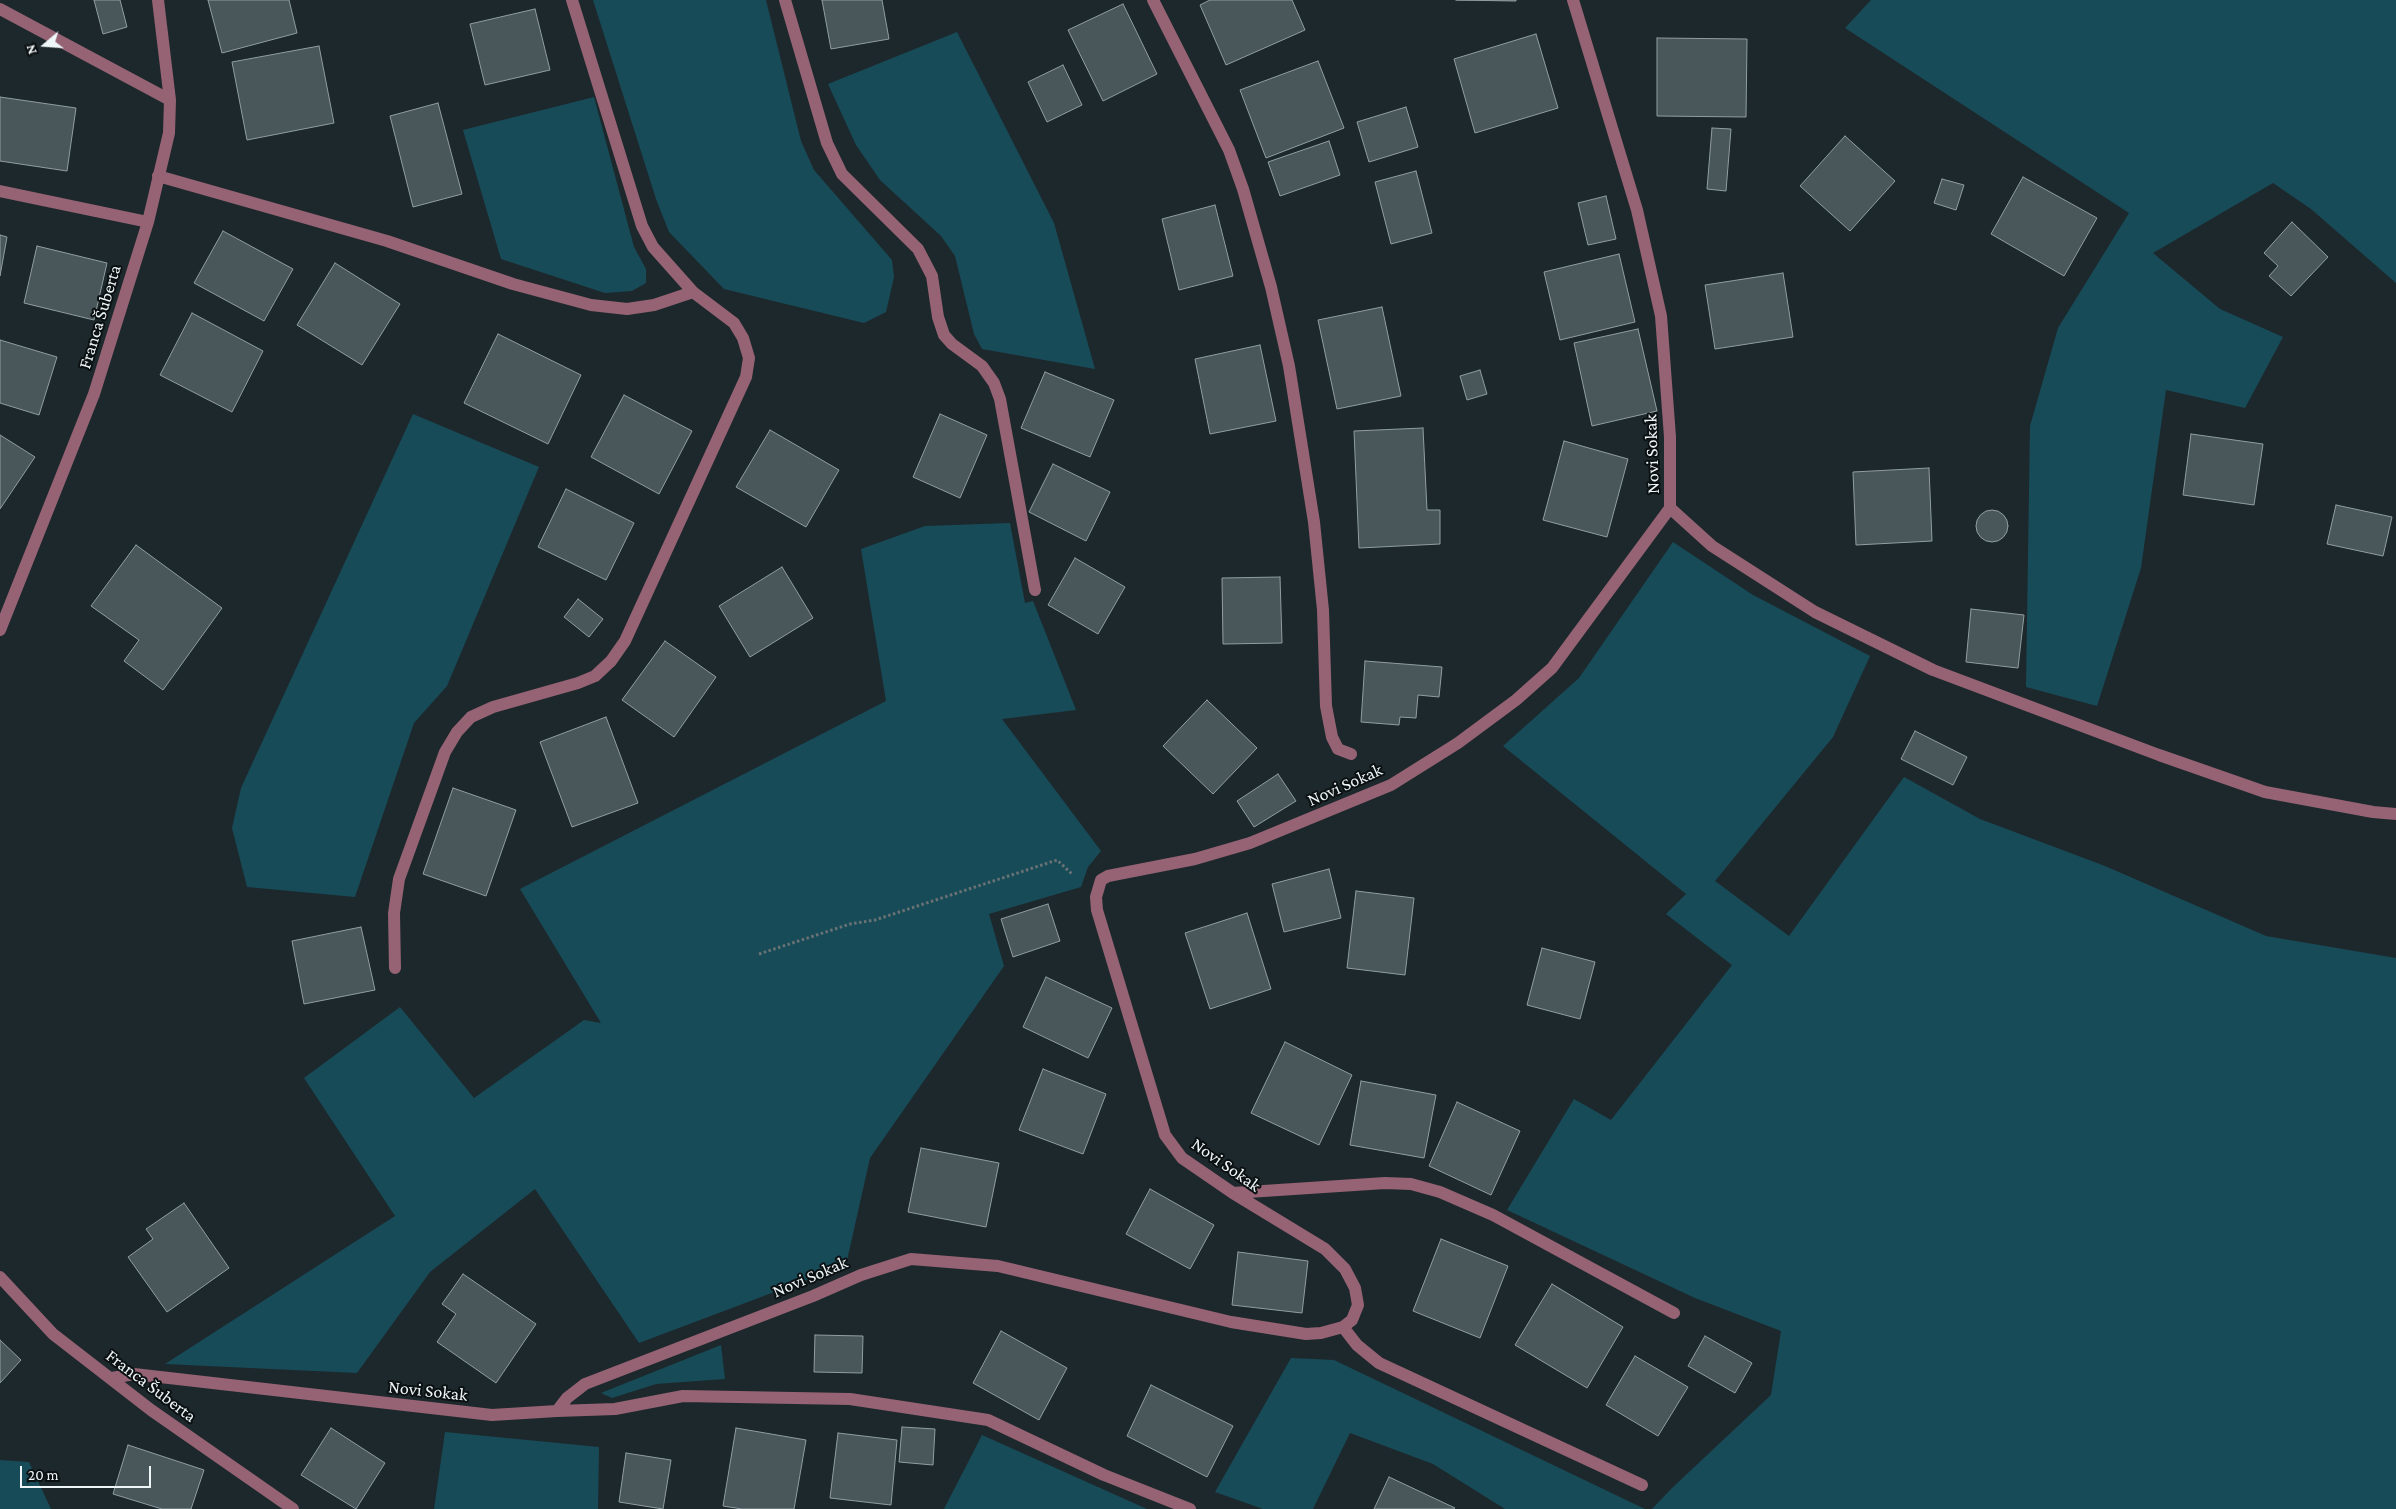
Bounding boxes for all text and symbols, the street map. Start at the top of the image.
north arrow [20,20,70,70]
text: N [22,43,40,57]
street label: Franca Šuberta [74,262,126,372]
street label: Novi Sokak [1640,414,1664,494]
street label: Novi Sokak [1304,759,1386,811]
street label: Novi Sokak [1187,1133,1265,1197]
street label: Novi Sokak [769,1251,851,1303]
street label: Franca Šuberta [101,1345,201,1427]
street label: Novi Sokak [387,1376,469,1406]
scale bar [22,1456,154,1488]
text: 20 m [28,1467,59,1483]

